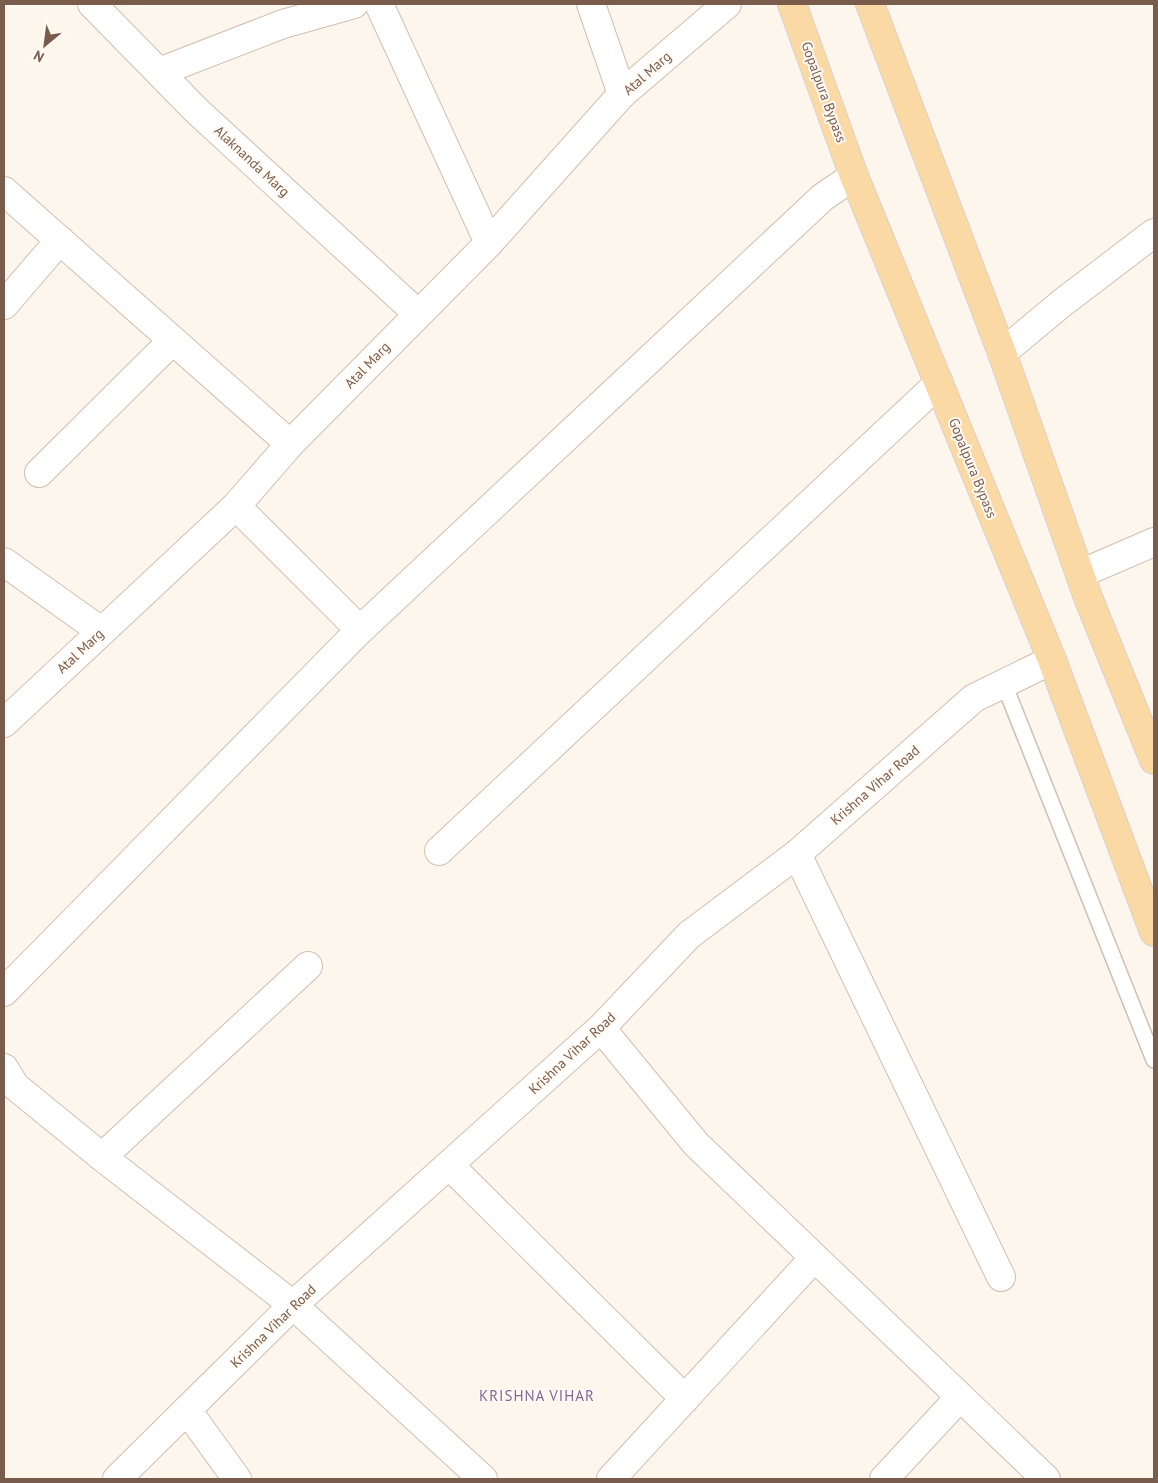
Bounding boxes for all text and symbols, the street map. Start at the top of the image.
north arrow [20,20,70,70]
street label: Gopalpura Bypass [797,39,851,145]
text: N [30,46,47,66]
street label: Atal Marg [619,47,675,99]
street label: Alaknanda Marg [210,121,294,201]
street label: Atal Marg [340,338,394,392]
street label: Gopalpura Bypass [945,415,1001,521]
street label: Atal Marg [53,625,107,677]
street label: Krishna Vihar Road [827,741,923,829]
street label: Krishna Vihar Road [525,1008,619,1098]
street label: Krishna Vihar Road [226,1280,320,1372]
district label: KRISHNA VIHAR [479,1386,595,1405]

